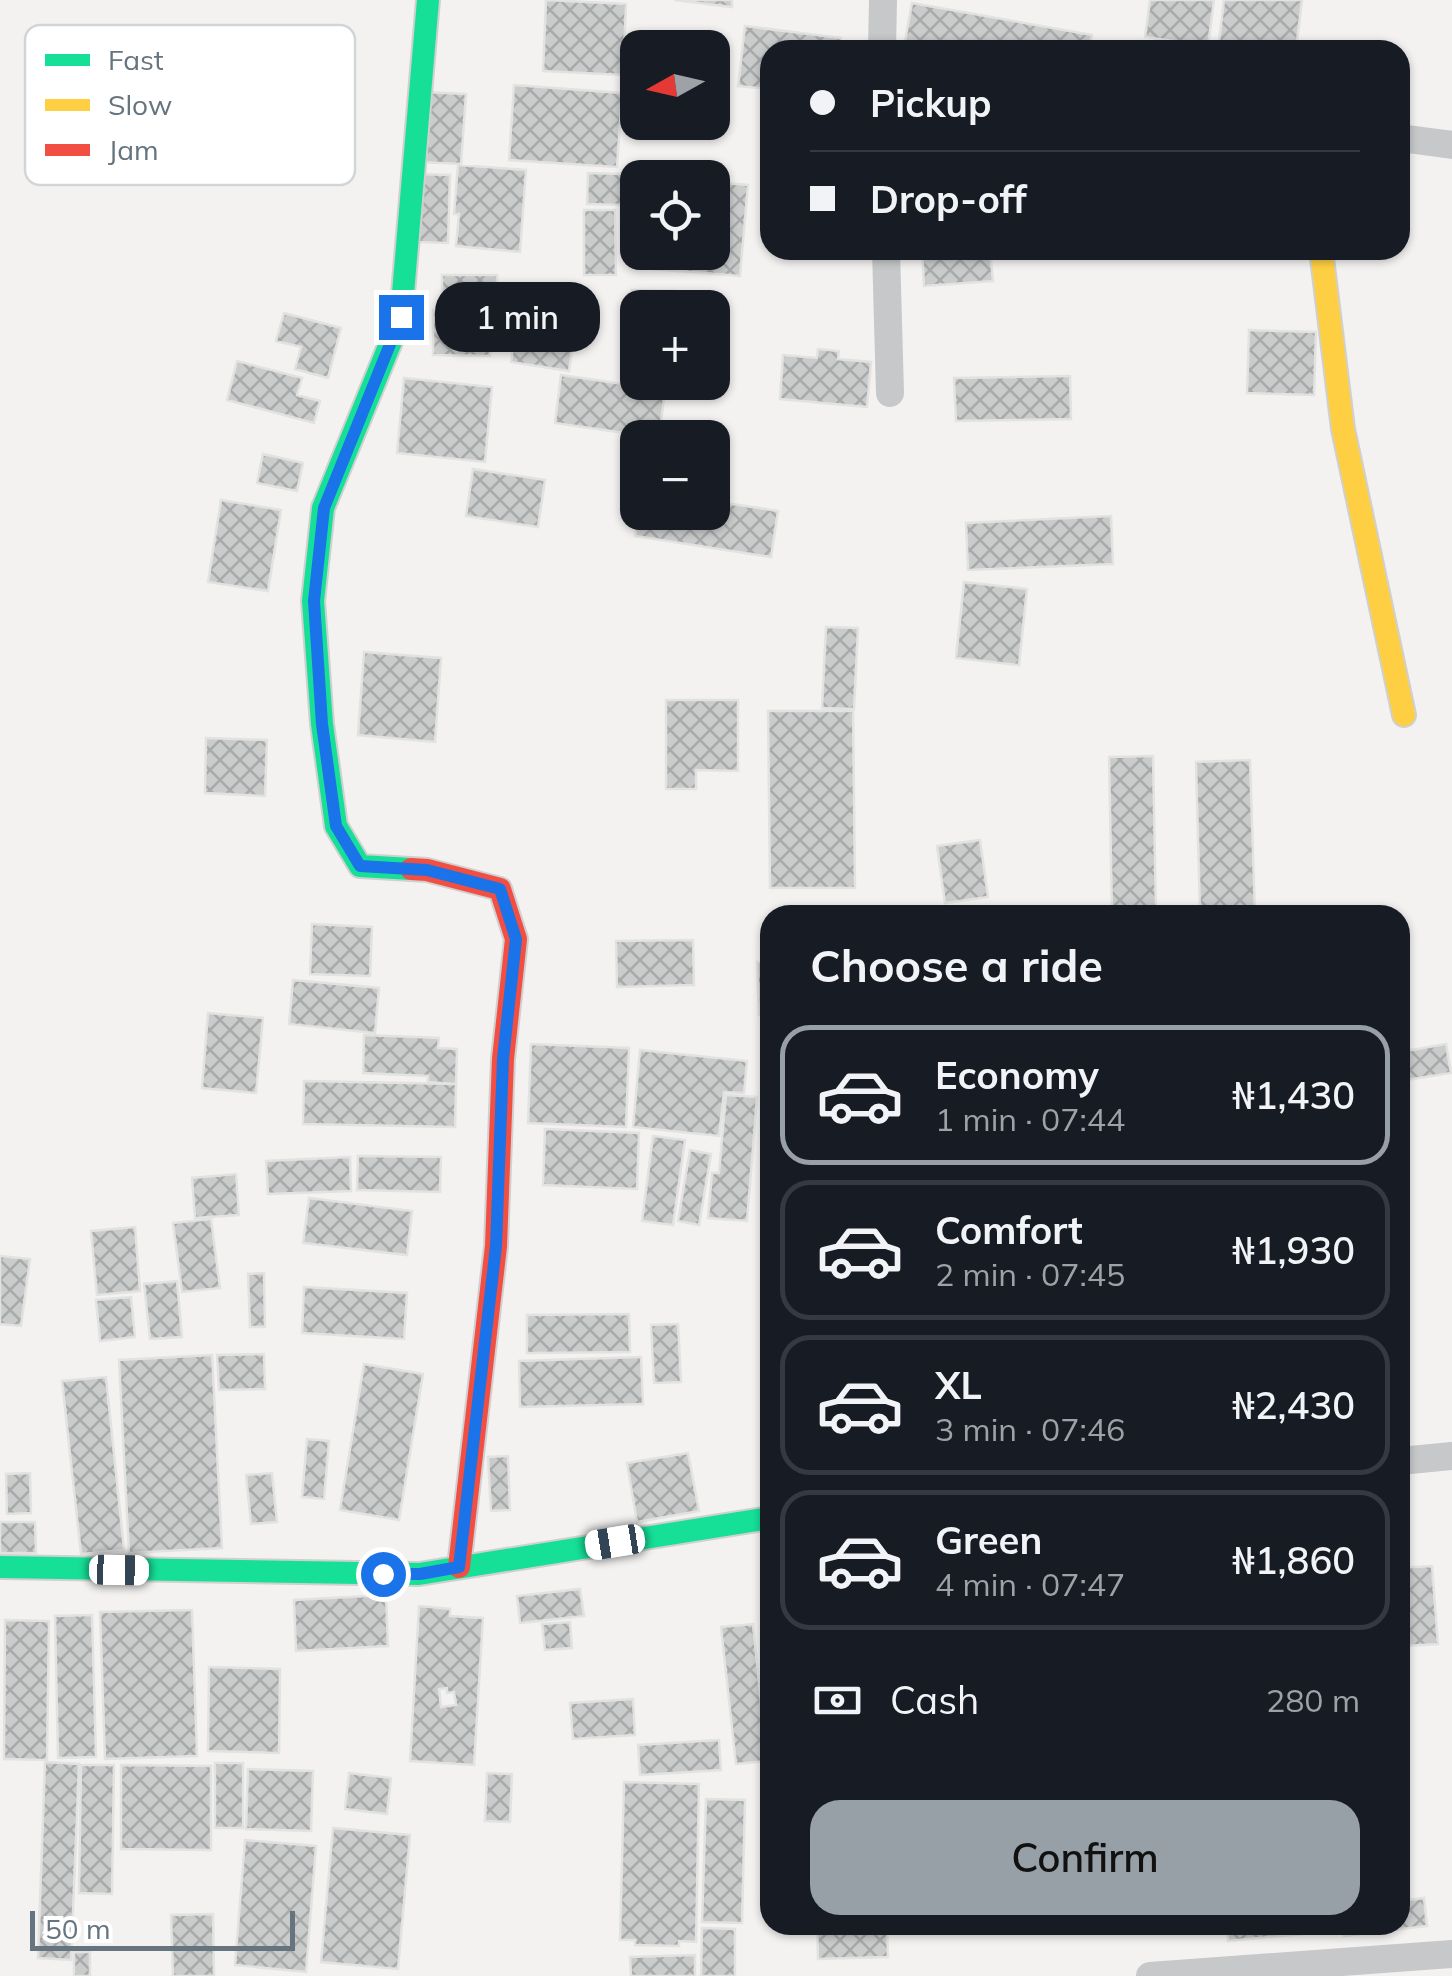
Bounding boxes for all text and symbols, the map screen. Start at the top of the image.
legend [25,25,355,185]
north arrow [620,30,730,140]
map controls [620,30,730,530]
text: Fast [108,42,164,77]
text: Pickup [870,79,992,127]
text: Slow [108,87,172,122]
text: Jam [108,132,159,167]
button: locate [620,160,730,270]
text: Drop-off [870,175,1027,223]
callout: 1 min [436,282,601,352]
button: + [620,290,730,400]
route end [379,295,424,340]
text: 1 min [476,297,559,337]
button: − [620,420,730,530]
text: Choose a ride [810,937,1103,993]
icon: car [815,1050,905,1140]
text: Economy [935,1051,1099,1099]
text: ₦1,430 [1232,1071,1355,1119]
text: 1 min · 07:44 [935,1099,1125,1139]
icon: car [815,1205,905,1295]
text: Comfort [935,1206,1083,1254]
text: ₦1,930 [1232,1226,1355,1274]
text: 2 min · 07:45 [935,1254,1125,1294]
icon: car [815,1360,905,1450]
text: XL [935,1361,982,1409]
text: ₦2,430 [1232,1381,1355,1429]
text: 3 min · 07:46 [935,1409,1125,1449]
icon: car [815,1515,905,1605]
text: Green [935,1516,1042,1564]
car [583,1522,647,1562]
text: ₦1,860 [1232,1536,1355,1584]
route start [361,1552,406,1597]
car [89,1554,149,1586]
text: 4 min · 07:47 [935,1564,1125,1604]
icon: cash [810,1673,865,1728]
text: Cash [890,1676,979,1724]
text: 280 m [1266,1680,1360,1720]
button: Confirm [810,1800,1360,1915]
scale bar [30,1906,295,1950]
text: 50 m [45,1911,111,1946]

